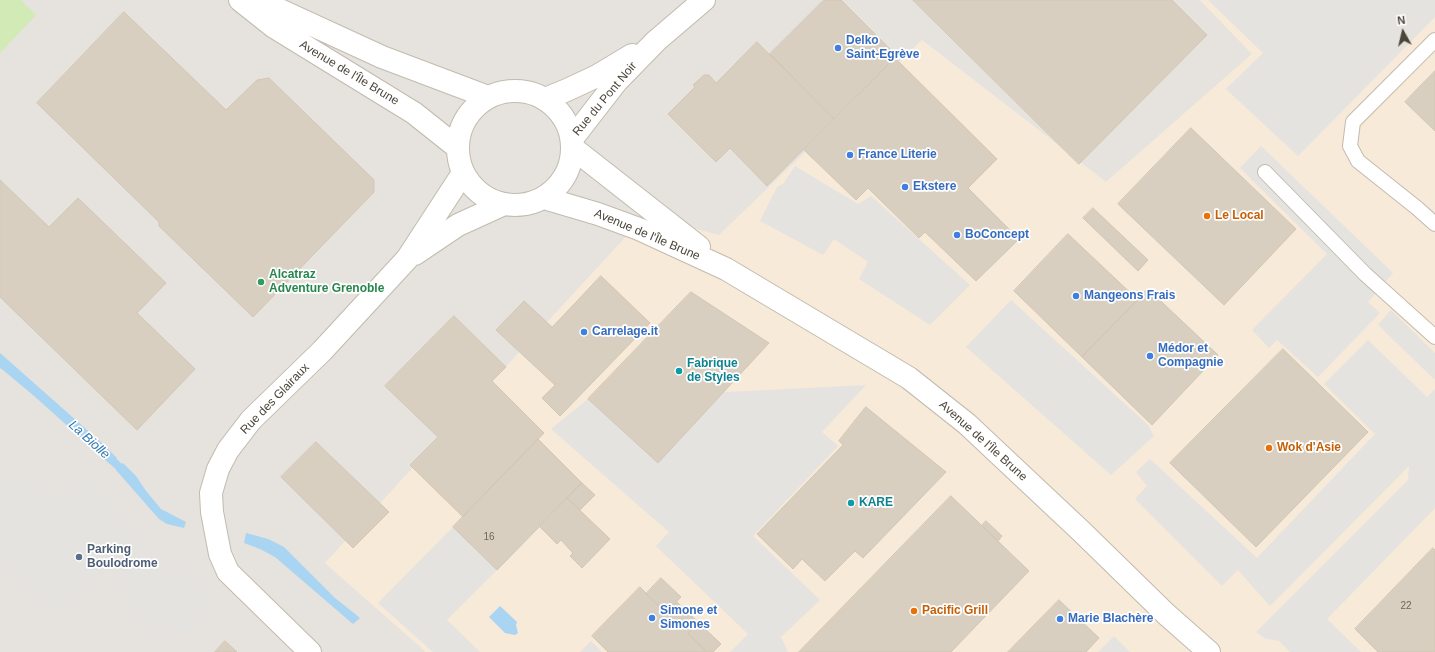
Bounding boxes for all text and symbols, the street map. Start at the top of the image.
north arrow [1383,12,1423,52]
text: N [1397,14,1406,27]
place label: Delko Saint-Egrève [846,34,919,62]
street label: Avenue de l'Île Brune [297,38,401,108]
marker: Delko Saint-Egrève [833,43,843,53]
street label: Rue du Pont Noir [570,59,640,139]
place label: France Literie [858,148,937,162]
marker: France Literie [845,150,855,160]
place label: Ekstere [913,180,956,194]
marker: Ekstere [900,182,910,192]
street label: Avenue de l'Île Brune [592,206,702,264]
place label: Le Local [1215,209,1264,223]
marker: Le Local [1202,211,1212,221]
place label: BoConcept [965,228,1029,242]
marker: BoConcept [952,230,962,240]
place label: Alcatraz Adventure Grenoble [269,268,384,296]
marker: Alcatraz Adventure Grenoble [256,277,266,287]
place label: Mangeons Frais [1084,289,1175,303]
marker: Mangeons Frais [1071,291,1081,301]
place label: Carrelage.it [592,325,658,339]
marker: Carrelage.it [579,327,589,337]
place label: Médor et Compagnie [1158,342,1223,370]
marker: Médor et Compagnie [1145,351,1155,361]
place label: Fabrique de Styles [687,357,740,385]
street label: Rue des Glairaux [238,361,312,437]
marker: Fabrique de Styles [674,366,684,376]
street label: Avenue de l'Île Brune [936,398,1030,484]
water label: La Biolle [65,418,113,462]
place label: Wok d'Asie [1277,441,1341,455]
marker: Wok d'Asie [1264,443,1274,453]
place label: KARE [859,496,893,510]
marker: KARE [846,498,856,508]
house number: 16 [483,531,495,543]
place label: Parking Boulodrome [87,543,158,571]
marker: Parking Boulodrome [74,552,84,562]
house number: 22 [1400,600,1412,612]
place label: Simone et Simones [660,604,717,632]
place label: Pacific Grill [922,604,988,618]
marker: Pacific Grill [909,606,919,616]
place label: Marie Blachère [1068,612,1153,626]
marker: Simone et Simones [647,613,657,623]
marker: Marie Blachère [1055,614,1065,624]

